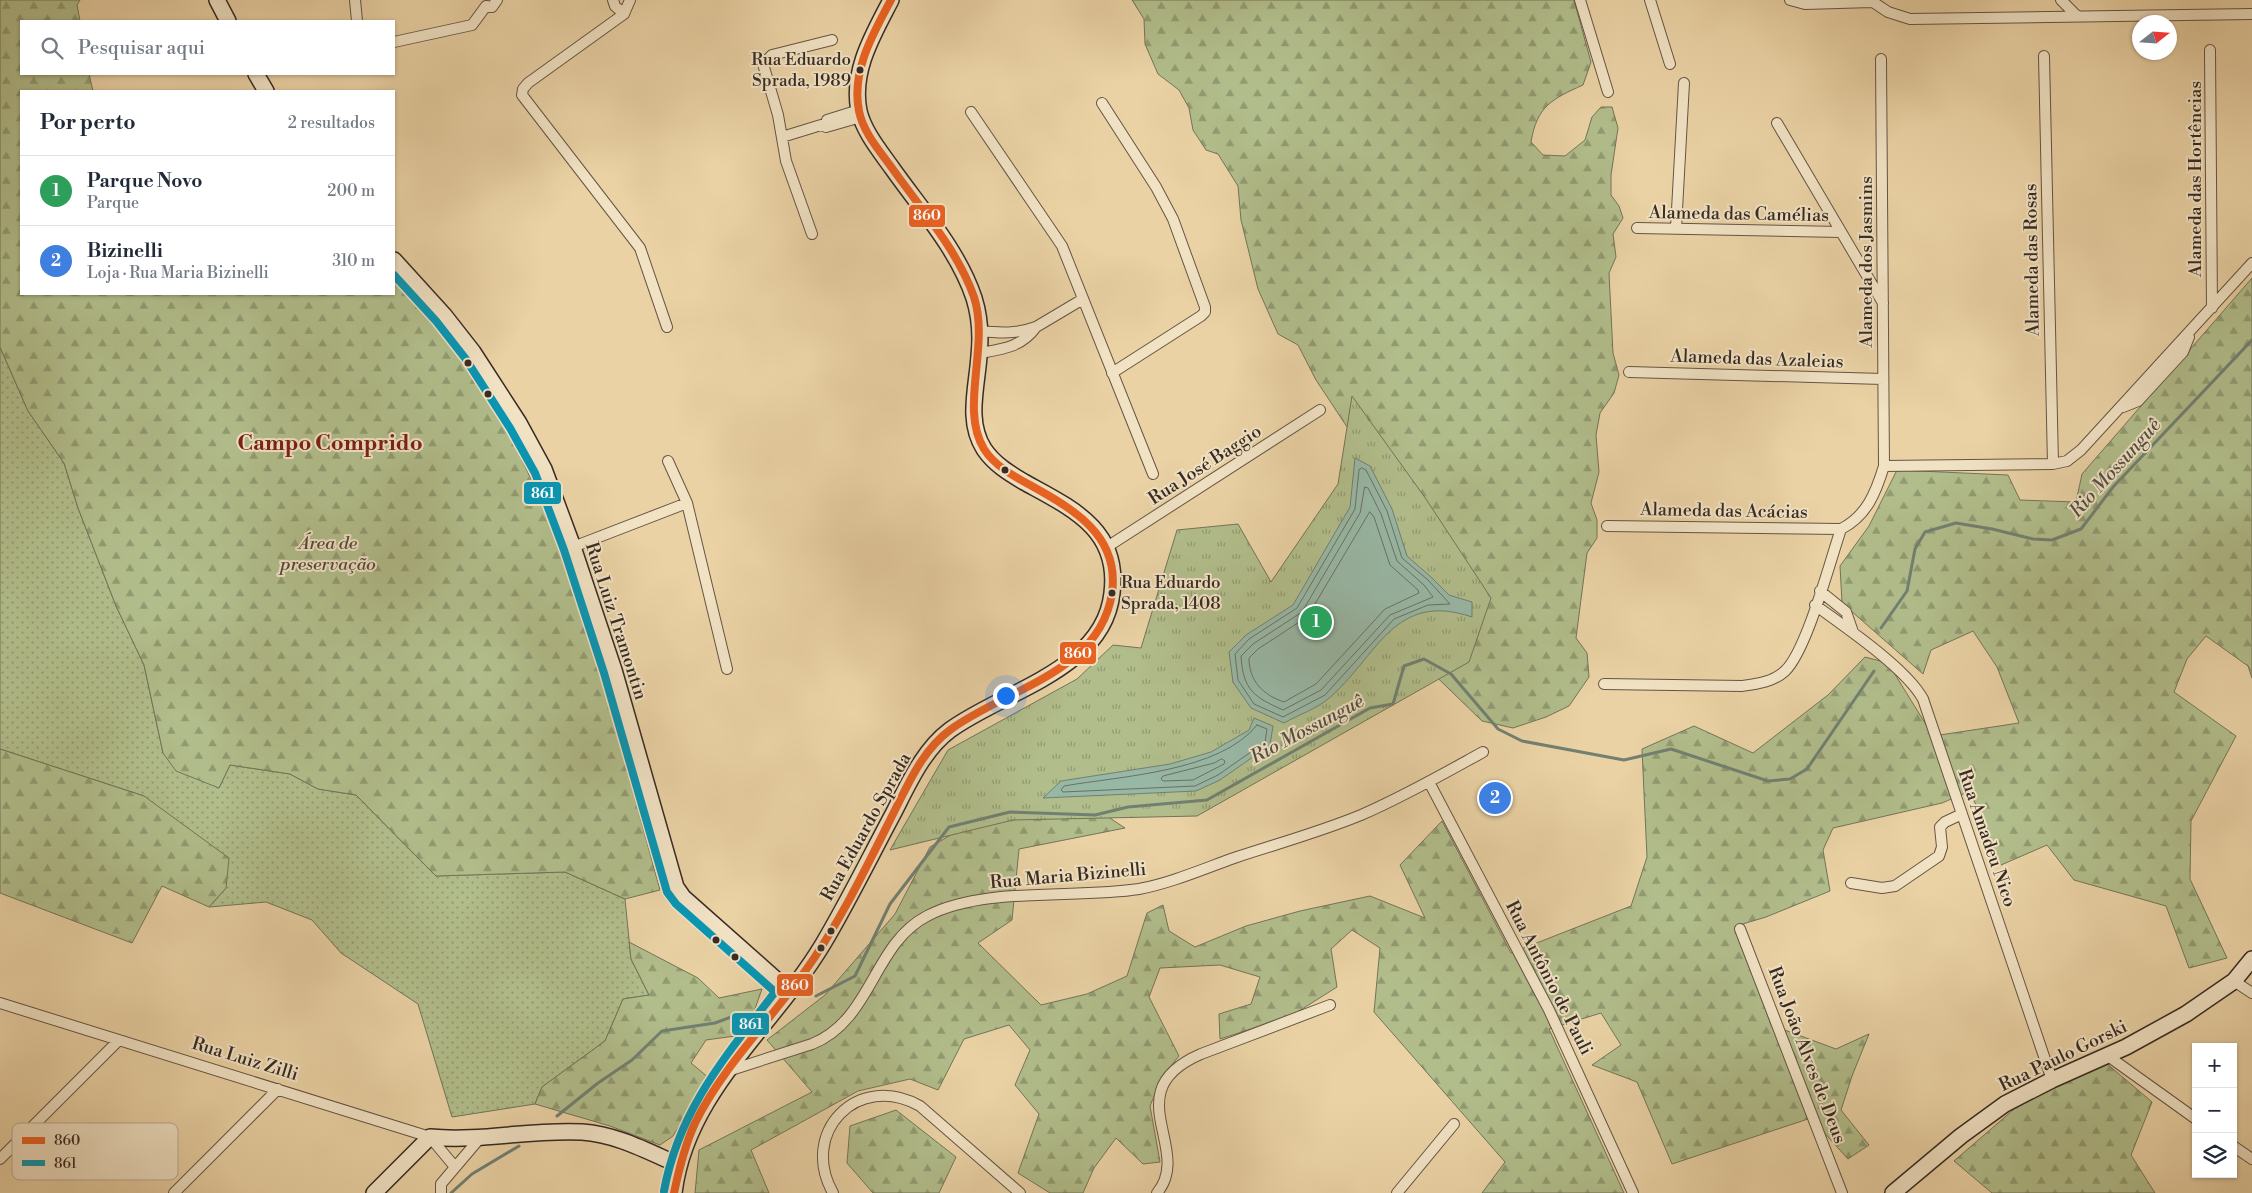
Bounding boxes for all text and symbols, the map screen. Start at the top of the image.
north arrow [2132,15,2177,60]
search box [20,20,395,75]
icon: search [38,34,66,62]
text: Pesquisar aqui [78,36,205,60]
place label: Rua Eduardo Sprada, 1989 [751,49,851,92]
marker: Rua Eduardo Sprada, 1989 [855,65,865,75]
street label: Alameda das Hortências [2184,81,2207,278]
text: Por perto [40,110,136,136]
text: 2 resultados [288,113,375,133]
text: Parque Novo [87,169,202,193]
street label: Alameda dos Jasmins [1855,176,1878,349]
text: 1 [52,181,60,201]
text: 200 m [327,181,375,201]
street label: Alameda das Rosas [2019,183,2045,338]
text: Parque [87,193,139,213]
street label: Alameda das Camélias [1648,201,1829,227]
line badge: 860 [908,204,946,228]
text: 860 [913,207,941,225]
text: Bizinelli [87,239,163,263]
text: 2 [51,251,61,271]
text: 310 m [332,251,375,271]
text: Loja · Rua Maria Bizinelli [87,263,269,283]
street label: Alameda das Azaleias [1669,344,1844,374]
unlabelled marker [463,358,473,368]
unlabelled marker [483,389,493,399]
water label: Rio Mossunguê [2064,413,2166,523]
street label: Rua José Baggio [1144,420,1266,510]
district label: Campo Comprido [237,430,423,457]
unlabelled marker [1000,465,1010,475]
line badge: 861 [523,481,562,505]
text: 861 [531,485,555,503]
street label: Alameda das Acácias [1639,498,1808,524]
park label: Área de preservação [277,532,376,576]
street label: Rua Luiz Tramontin [580,539,652,703]
place label: Rua Eduardo Sprada, 1408 [1121,572,1221,615]
marker: Rua Eduardo Sprada, 1408 [1107,588,1117,598]
pin: 1 [1300,603,1332,641]
line badge: 860 [1059,641,1097,665]
text: 860 [1064,645,1092,663]
your location [993,683,1019,709]
water label: Rio Mossunguê [1245,689,1368,769]
street label: Rua Eduardo Sprada [816,748,917,905]
street label: Rua Amadeu Nico [1953,766,2021,910]
pin: 2 [1479,779,1511,817]
street label: Rua Maria Bizinelli [989,858,1147,894]
street label: Rua Antônio de Pauli [1500,897,1598,1059]
unlabelled marker [826,926,836,936]
unlabelled marker [711,935,721,945]
unlabelled marker [816,943,826,953]
unlabelled marker [730,952,740,962]
street label: Rua João Alves de Deus [1763,963,1851,1147]
line badge: 860 [776,973,814,997]
text: 860 [781,977,809,995]
line badge: 861 [731,1012,770,1036]
street label: Rua Paulo Gorski [1995,1015,2131,1097]
text: 861 [739,1016,763,1034]
street label: Rua Luiz Zilli [189,1032,301,1086]
map controls [2192,1043,2237,1178]
button: + [2192,1043,2237,1088]
button: − [2192,1088,2237,1133]
legend [12,1123,178,1180]
text: 860 [54,1132,80,1150]
button: layers [2192,1133,2237,1178]
text: 861 [54,1155,77,1173]

